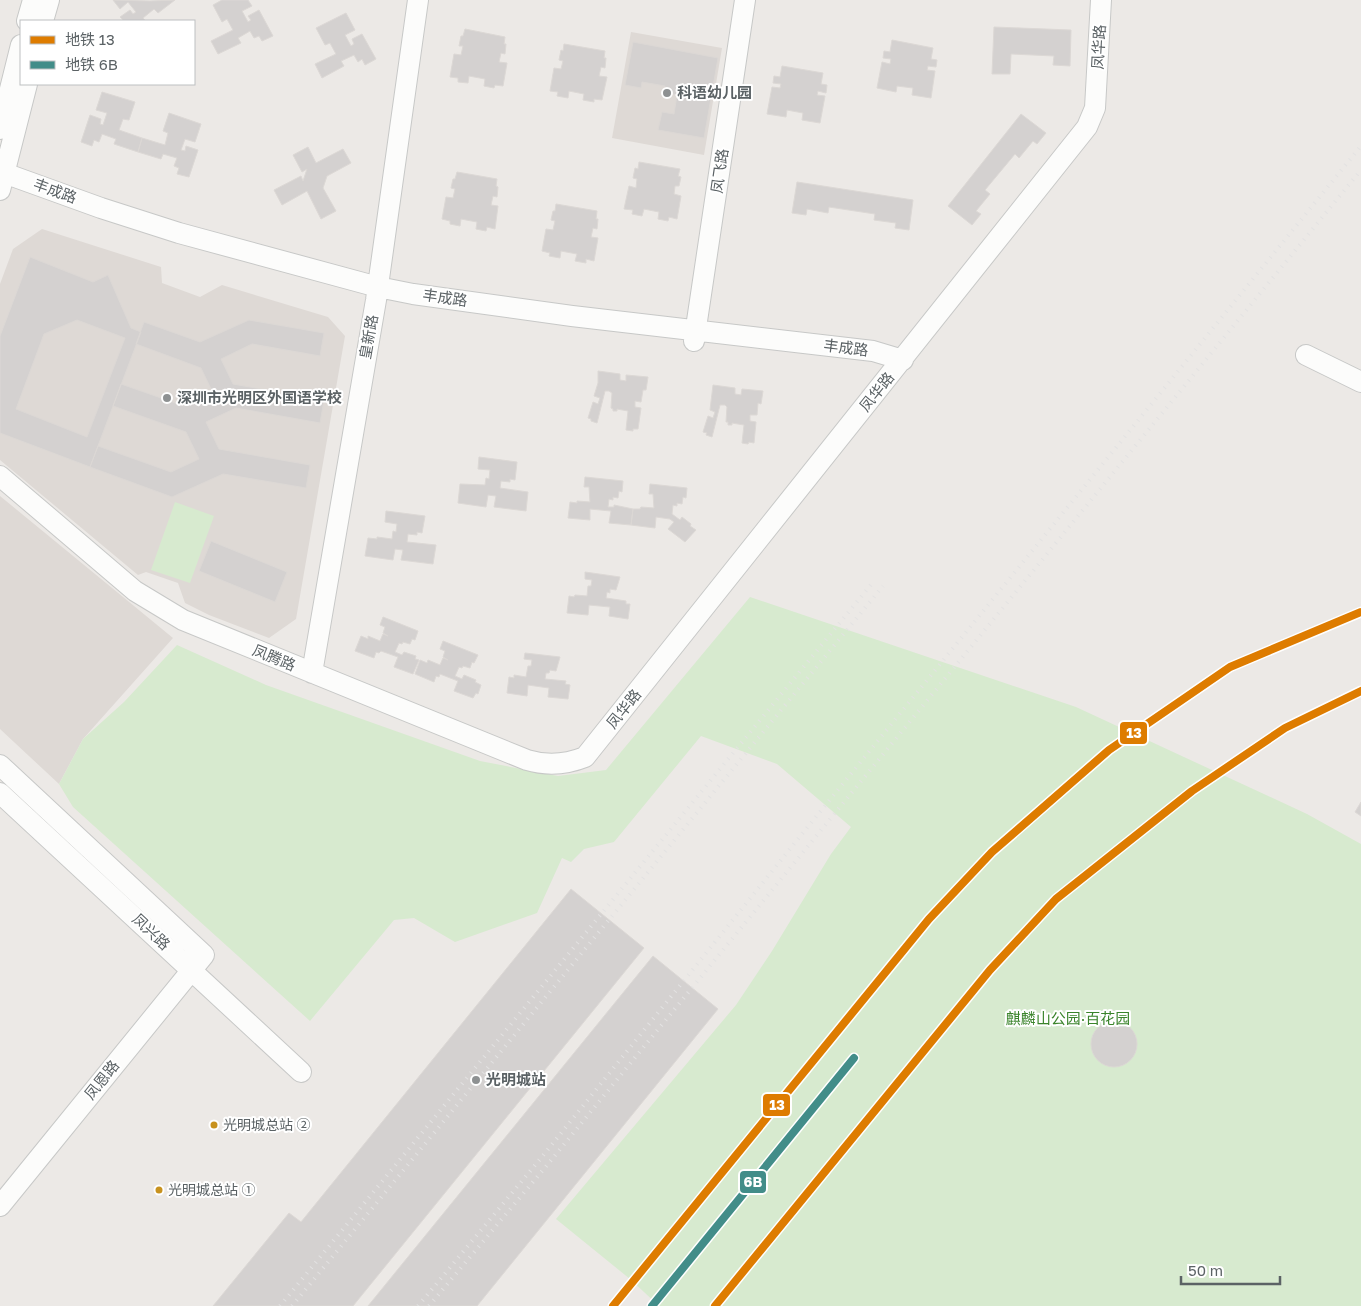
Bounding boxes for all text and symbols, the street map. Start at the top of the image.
legend [20,20,195,85]
street label: 凤华路 [1088,24,1108,70]
text: 地铁 13 [65,30,115,48]
text: 地铁 6B [65,55,118,73]
place label: 科语幼儿园 [677,83,752,101]
marker: 科语幼儿园 [661,87,673,99]
street label: 凤飞路 [707,147,731,194]
street label: 丰成路 [31,174,80,206]
street label: 丰成路 [422,285,469,309]
street label: 皇新路 [355,313,381,361]
street label: 丰成路 [823,335,870,359]
street label: 凤华路 [855,368,897,415]
place label: 深圳市光明区外国语学校 [177,388,342,406]
marker: 深圳市光明区外国语学校 [161,392,173,404]
street label: 凤腾路 [250,640,299,674]
street label: 凤华路 [602,685,644,732]
line badge: 13 [1119,721,1148,745]
text: 13 [1126,724,1142,741]
street label: 凤兴路 [129,909,174,953]
park label: 麒麟山公园·百花园 [1006,1009,1130,1027]
street label: 凤恩路 [80,1056,122,1103]
place label: 光明城站 [486,1070,546,1088]
marker: 光明城站 [470,1074,482,1086]
line badge: 13 [762,1093,791,1117]
text: 13 [769,1096,785,1113]
place label: 光明城总站 ② [223,1116,311,1133]
marker: 光明城总站 ② [209,1120,219,1130]
line badge: 6B [739,1170,767,1194]
text: 6B [744,1173,763,1190]
place label: 光明城总站 ① [168,1181,256,1198]
marker: 光明城总站 ① [154,1185,164,1195]
scale bar [1181,1254,1280,1286]
text: 50 m [1188,1261,1223,1279]

